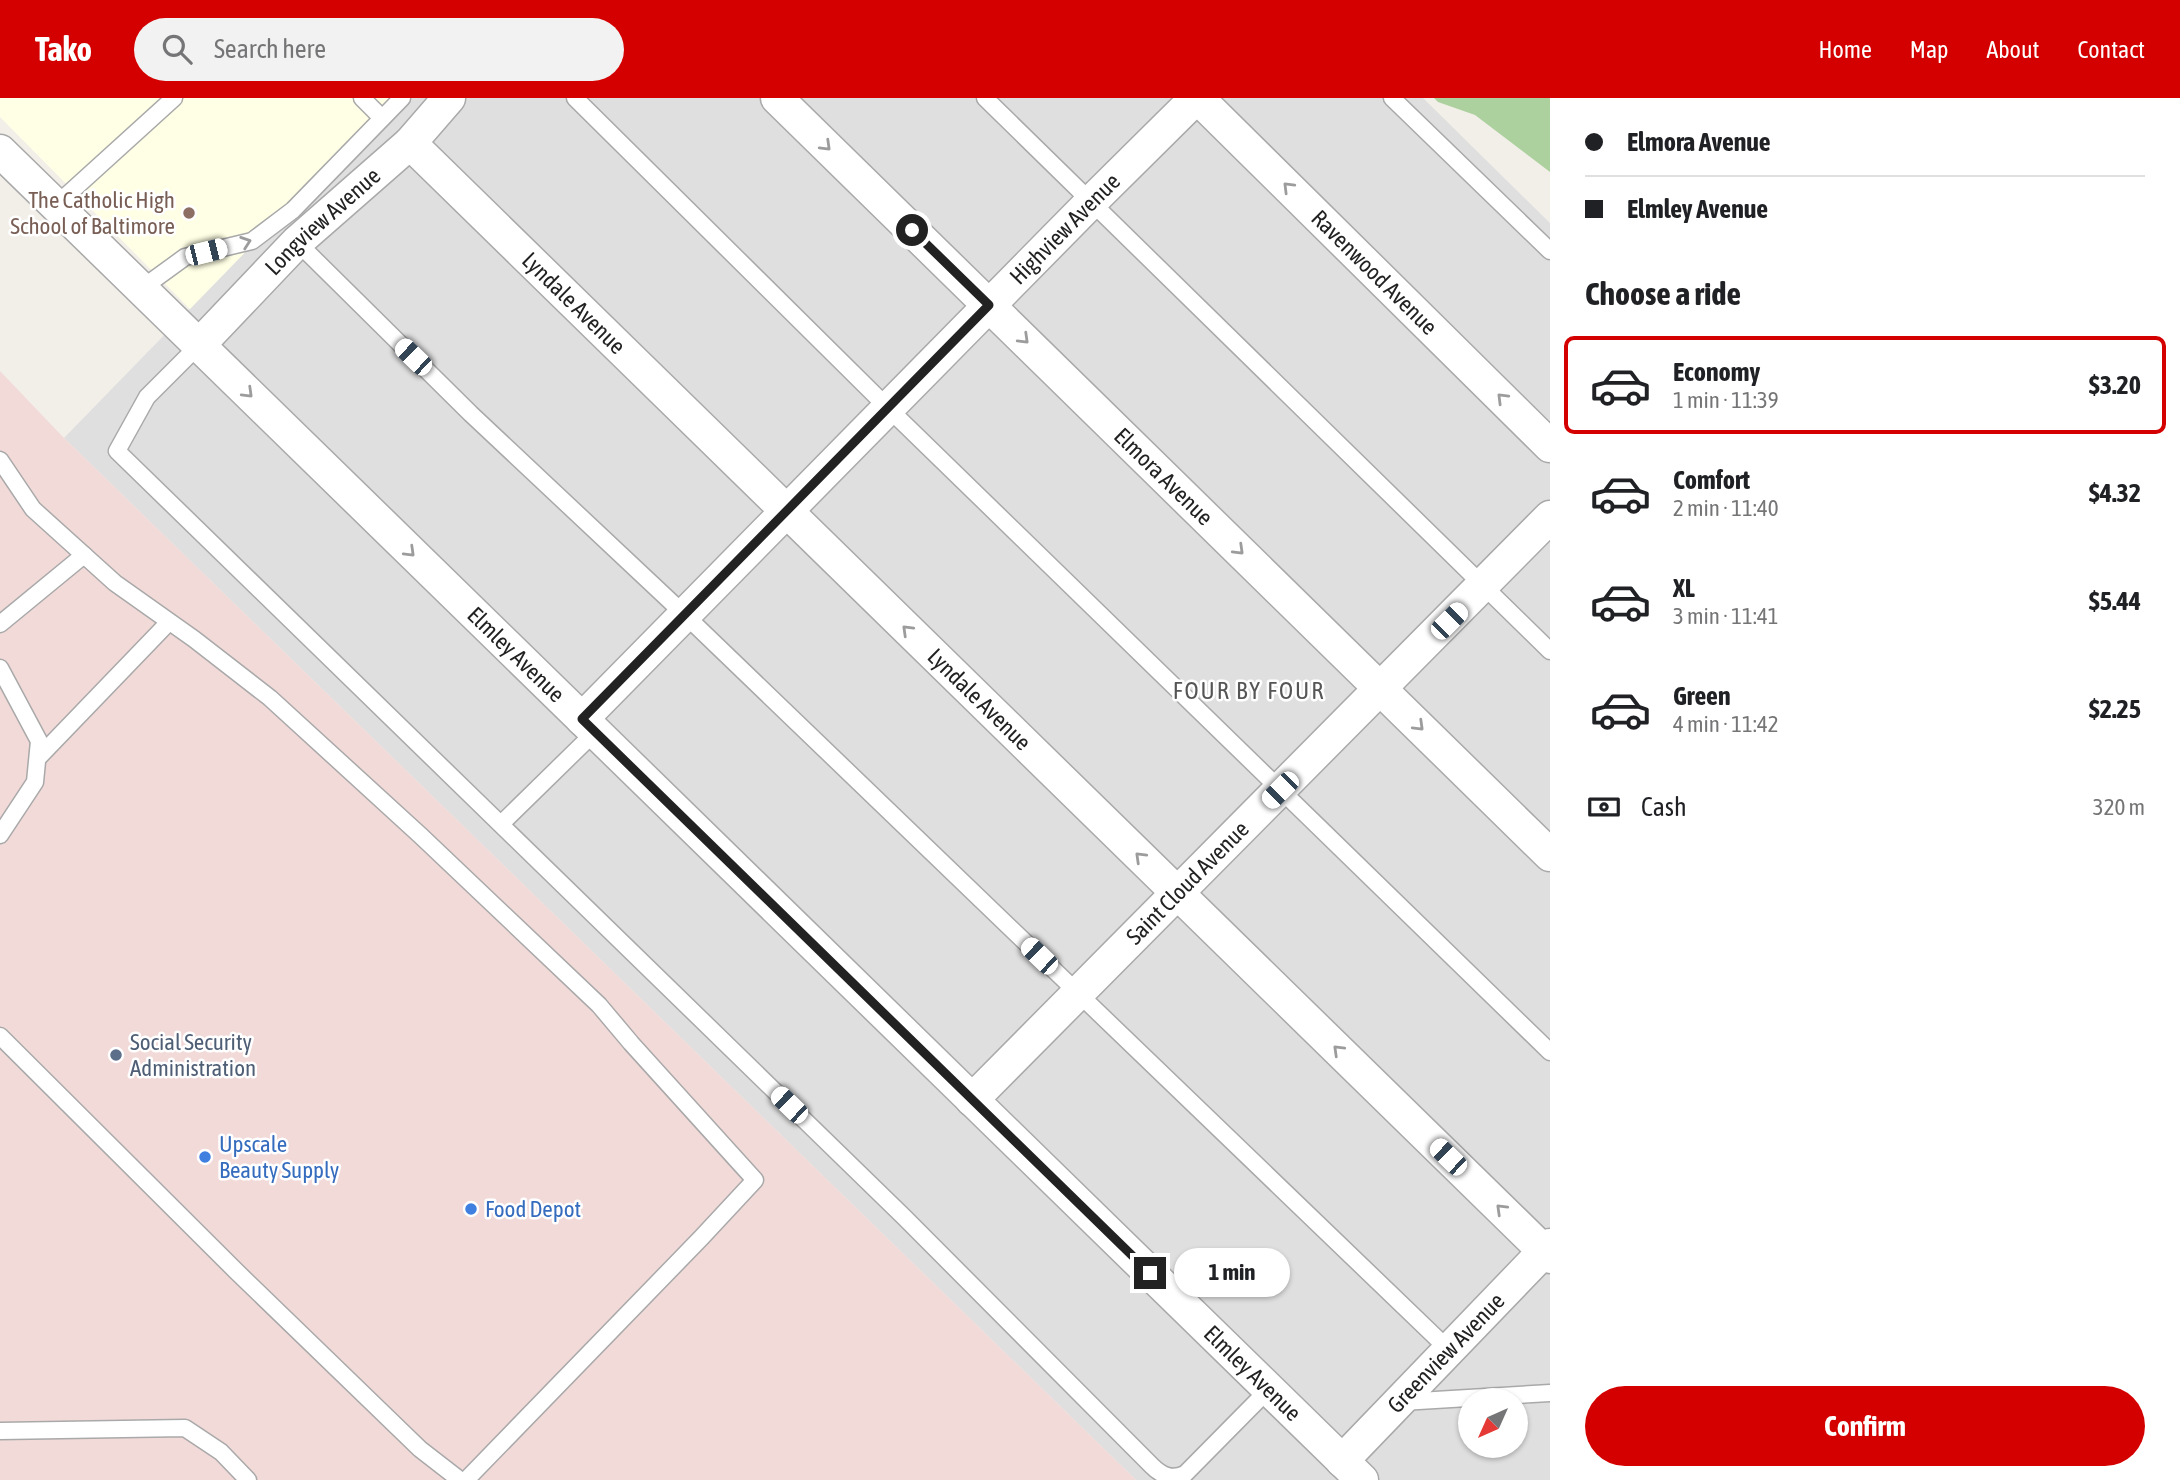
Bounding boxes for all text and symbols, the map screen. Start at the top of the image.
search box [134,18,624,81]
text: Tako [35,30,92,68]
icon: search [158,30,196,68]
text: Search here [214,34,326,64]
text: Home [1818,36,1872,63]
text: Map [1910,36,1948,63]
text: About [1986,36,2039,63]
text: Contact [2077,36,2145,63]
text: Elmora Avenue [1627,127,1771,157]
one-way arrow [818,137,831,150]
street label: Longview Avenue [260,162,385,280]
street label: Highview Avenue [1004,168,1125,290]
one-way arrow [1283,182,1296,195]
place label: The Catholic High School of Baltimore [10,187,175,239]
text: Elmley Avenue [1627,194,1768,224]
marker: The Catholic High School of Baltimore [181,205,197,221]
street label: Ravenwood Avenue [1306,205,1443,340]
route start [896,214,928,246]
one-way arrow [239,236,251,250]
car [184,237,229,267]
street label: Lyndale Avenue [517,247,631,359]
text: Choose a ride [1585,275,1741,312]
one-way arrow [1015,331,1028,344]
car [391,335,436,379]
icon: car [1589,354,1652,417]
text: Economy [1673,357,1760,387]
text: $3.20 [2089,370,2141,400]
one-way arrow [239,384,252,397]
text: 1 min · 11:39 [1673,387,1779,413]
one-way arrow [1497,394,1510,407]
street label: Elmora Avenue [1109,423,1218,530]
icon: car [1589,462,1652,525]
text: Comfort [1673,465,1750,495]
text: $4.32 [2089,478,2141,508]
text: 2 min · 11:40 [1673,495,1779,521]
one-way arrow [1230,542,1243,555]
one-way arrow [402,543,415,556]
icon: car [1589,570,1652,633]
text: XL [1673,573,1695,603]
text: $5.44 [2089,586,2141,616]
car [1427,599,1472,643]
street label: Elmley Avenue [462,602,570,707]
text: 3 min · 11:41 [1673,603,1779,629]
one-way arrow [903,625,916,638]
street label: Lyndale Avenue [922,643,1036,755]
district label: FOUR BY FOUR [1173,677,1325,704]
icon: car [1589,678,1652,741]
text: Green [1673,681,1731,711]
text: $2.25 [2089,694,2141,724]
text: 4 min · 11:42 [1673,711,1779,737]
one-way arrow [1410,718,1423,731]
car [1258,768,1303,812]
icon: cash [1585,788,1623,826]
text: Cash [1641,792,1687,822]
text: 320 m [2093,794,2145,820]
street label: Saint Cloud Avenue [1121,816,1254,950]
one-way arrow [1136,852,1149,865]
car [1017,934,1062,978]
place label: Social Security Administration [130,1029,256,1081]
one-way arrow [1334,1045,1347,1058]
marker: Social Security Administration [108,1047,124,1063]
car [767,1083,812,1127]
place label: Upscale Beauty Supply [219,1131,339,1183]
car [1426,1135,1471,1179]
marker: Upscale Beauty Supply [197,1149,213,1165]
place label: Food Depot [485,1196,581,1222]
marker: Food Depot [463,1201,479,1217]
one-way arrow [1496,1204,1509,1217]
callout: 1 min [1174,1248,1290,1298]
route end [1134,1257,1166,1289]
text: 1 min [1209,1259,1255,1285]
street label: Greenview Avenue [1382,1288,1510,1418]
street label: Elmley Avenue [1199,1320,1306,1426]
button: Confirm [1585,1386,2145,1466]
north arrow [1458,1388,1528,1458]
map controls [1458,1388,1528,1458]

